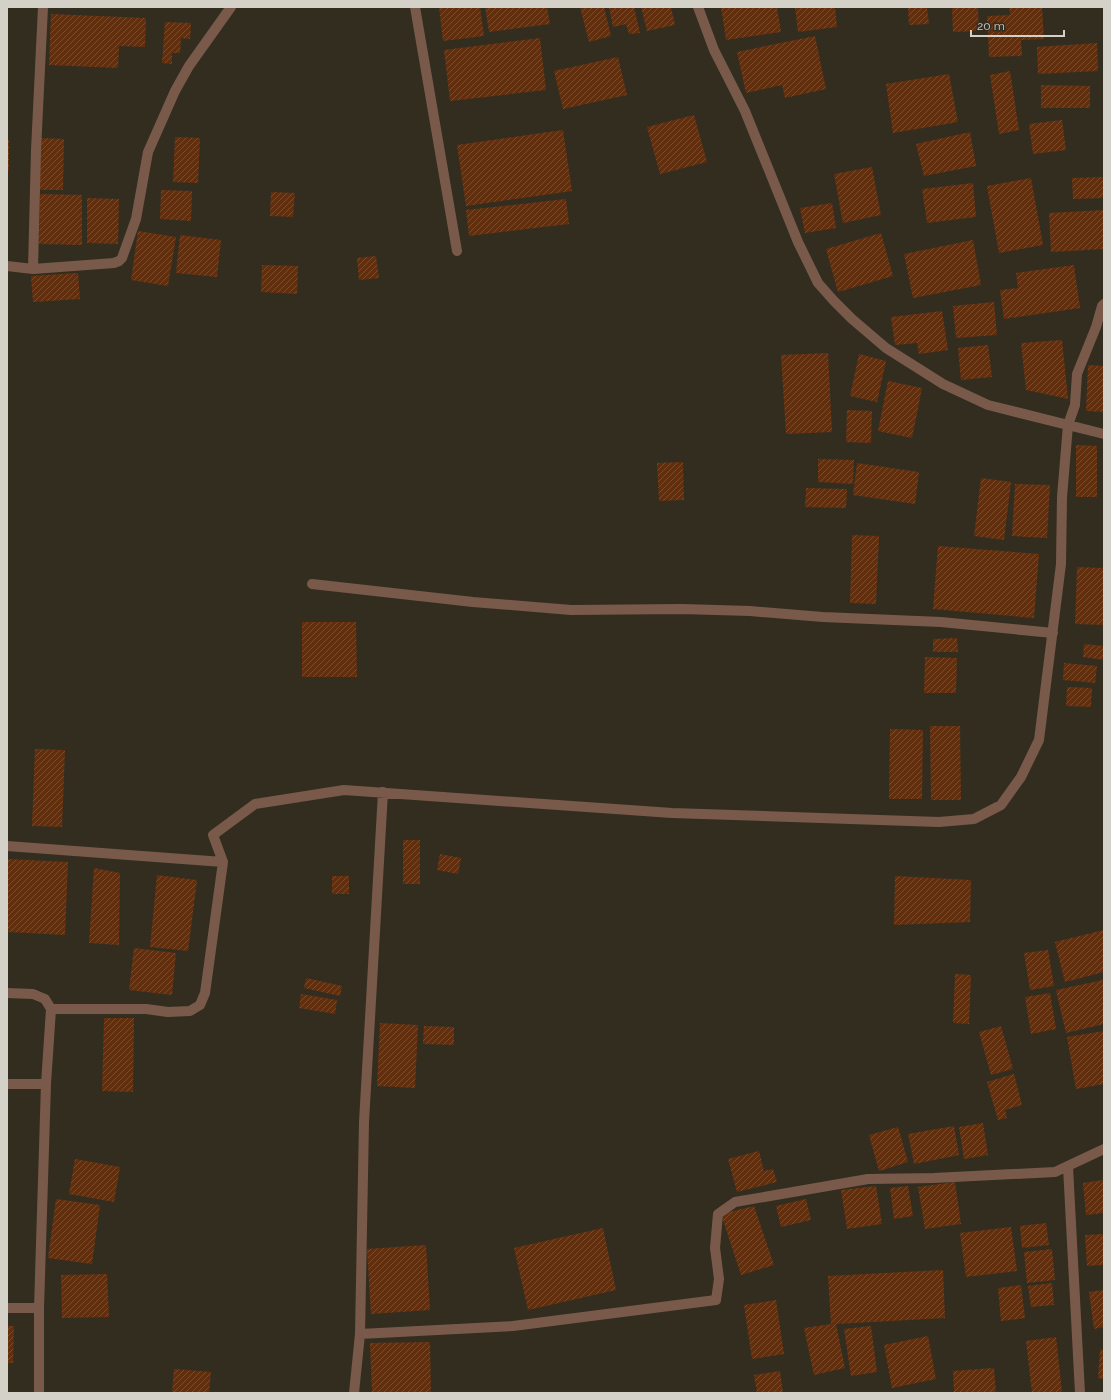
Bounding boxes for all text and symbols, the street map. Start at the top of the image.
scale bar [971,12,1064,38]
text: 20 m [977,19,1005,33]

